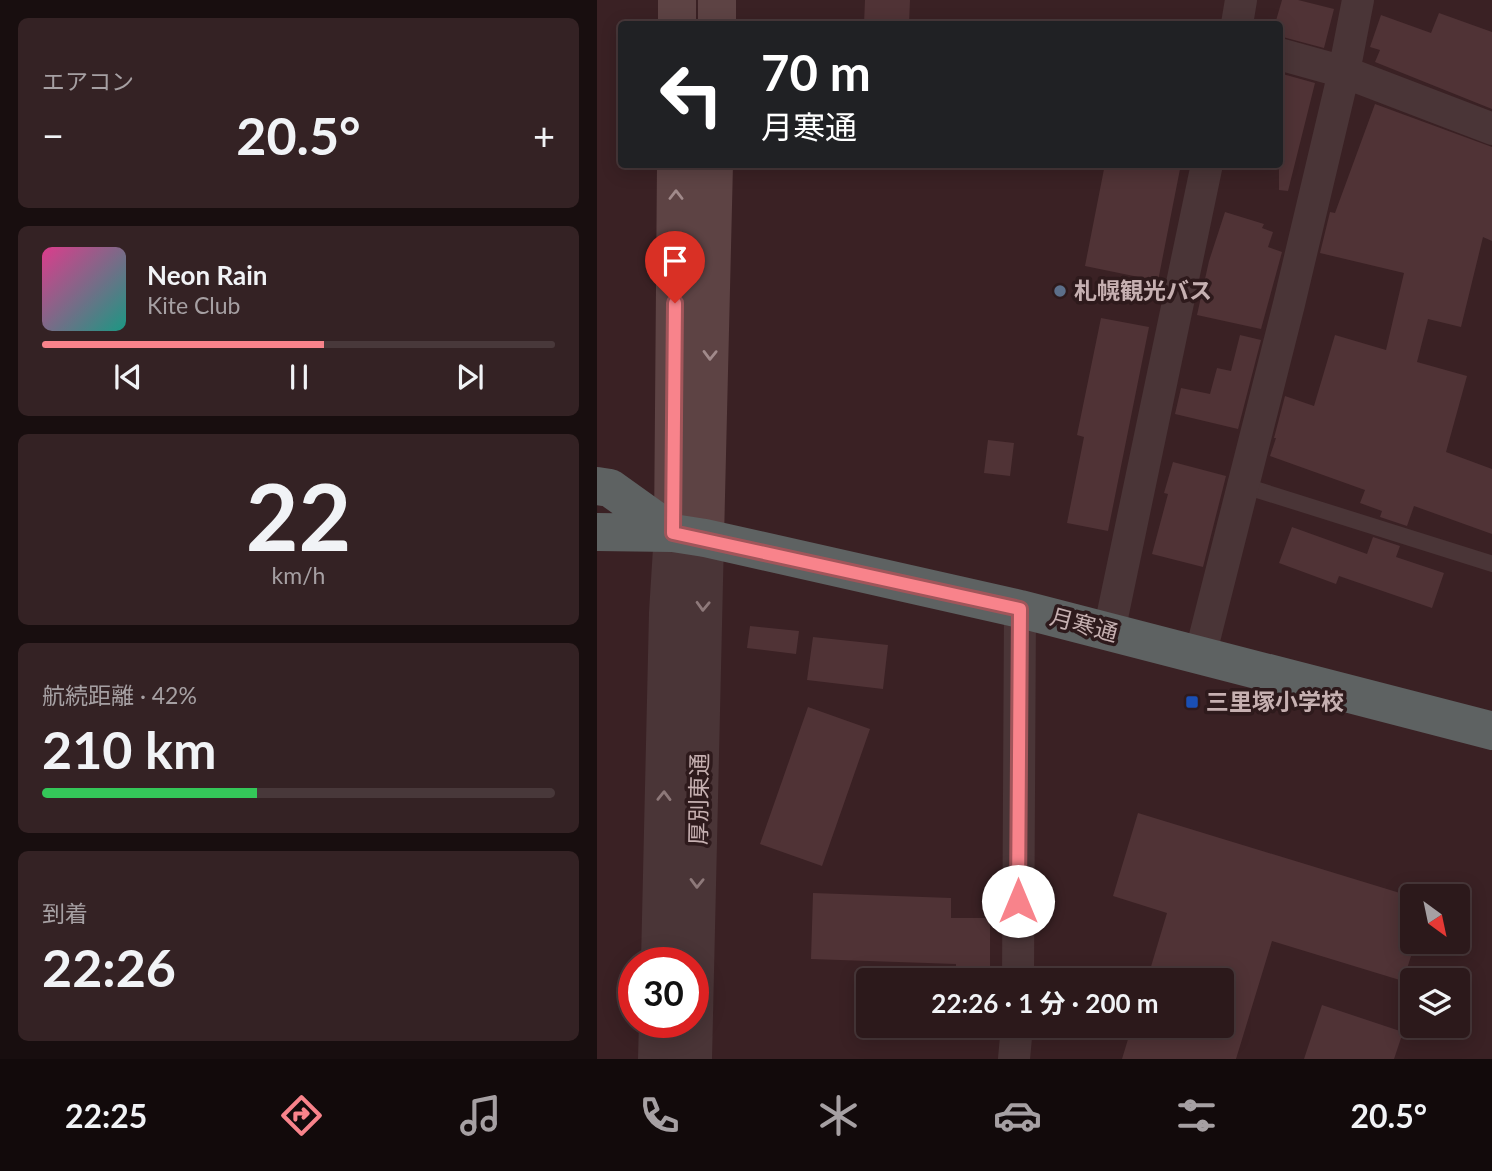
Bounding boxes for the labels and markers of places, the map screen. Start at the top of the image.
pin [645,231,705,303]
place label: 札幌観光バス [1074,276,1212,304]
marker: 札幌観光バス [1052,283,1068,299]
place label: 三里塚小学校 [1206,687,1344,715]
marker: 三里塚小学校 [1184,694,1200,710]

